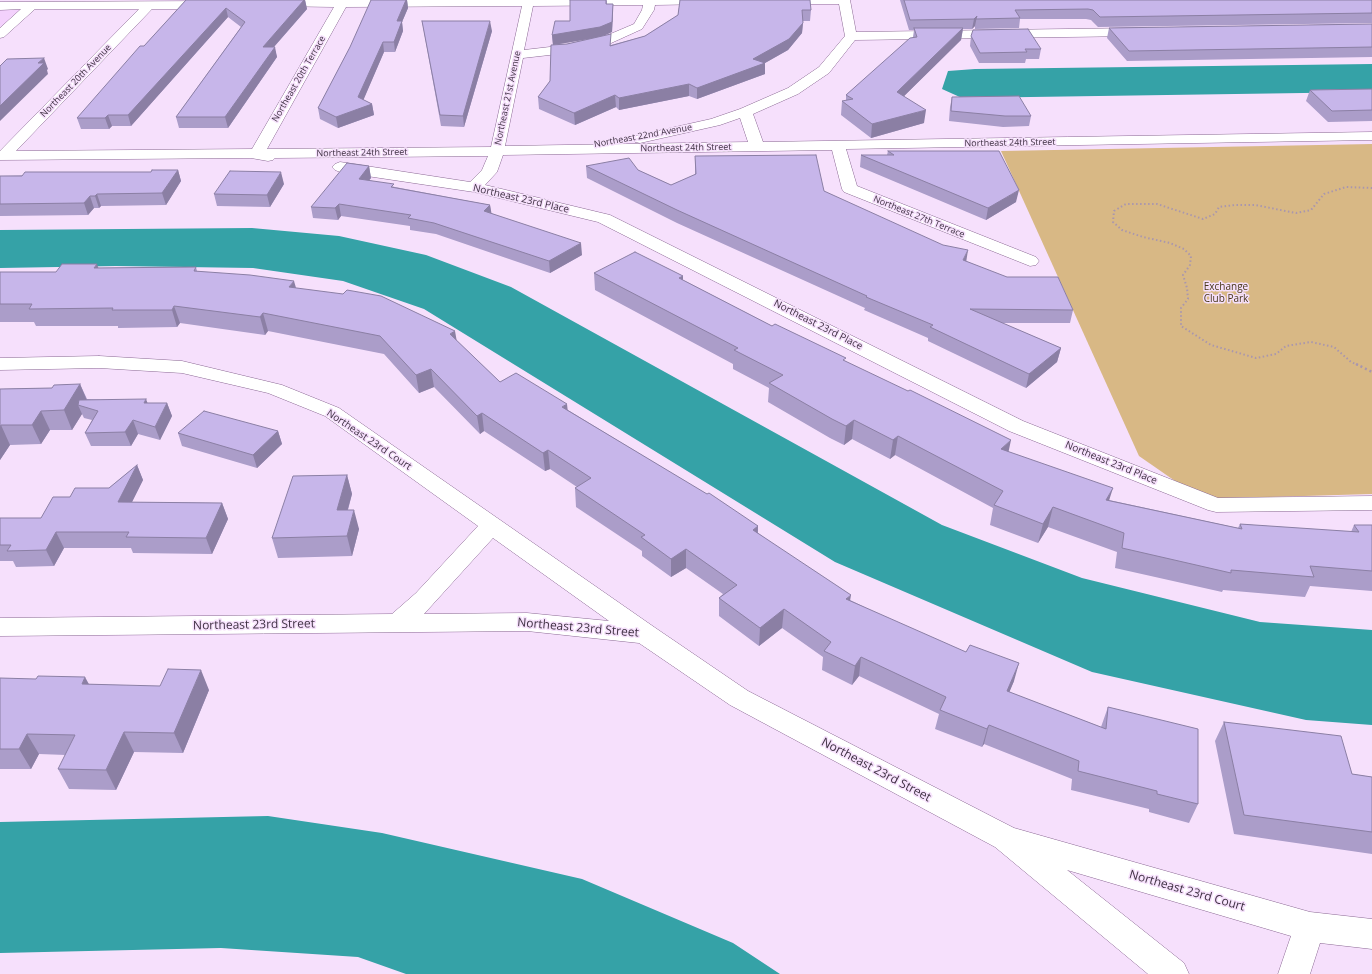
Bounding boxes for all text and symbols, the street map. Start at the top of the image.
street label: Northeast 20th Terrace [270,34,328,124]
street label: Northeast 20th Avenue [38,42,114,120]
street label: Northeast 21st Avenue [493,50,523,146]
street label: Northeast 22nd Avenue [593,122,693,150]
street label: Northeast 24th Street [964,137,1056,149]
street label: Northeast 24th Street [640,142,732,154]
street label: Northeast 24th Street [316,147,408,159]
street label: Northeast 23rd Place [472,182,570,216]
street label: Northeast 27th Terrace [872,194,966,240]
park label: Exchange Club Park [1204,281,1248,304]
street label: Northeast 23rd Place [772,297,864,353]
street label: Northeast 23rd Court [324,407,414,473]
street label: Northeast 23rd Place [1063,439,1159,487]
street label: Northeast 23rd Street [517,616,639,640]
street label: Northeast 23rd Street [193,617,315,633]
street label: Northeast 23rd Street [819,735,933,805]
street label: Northeast 23rd Court [1127,868,1247,914]

